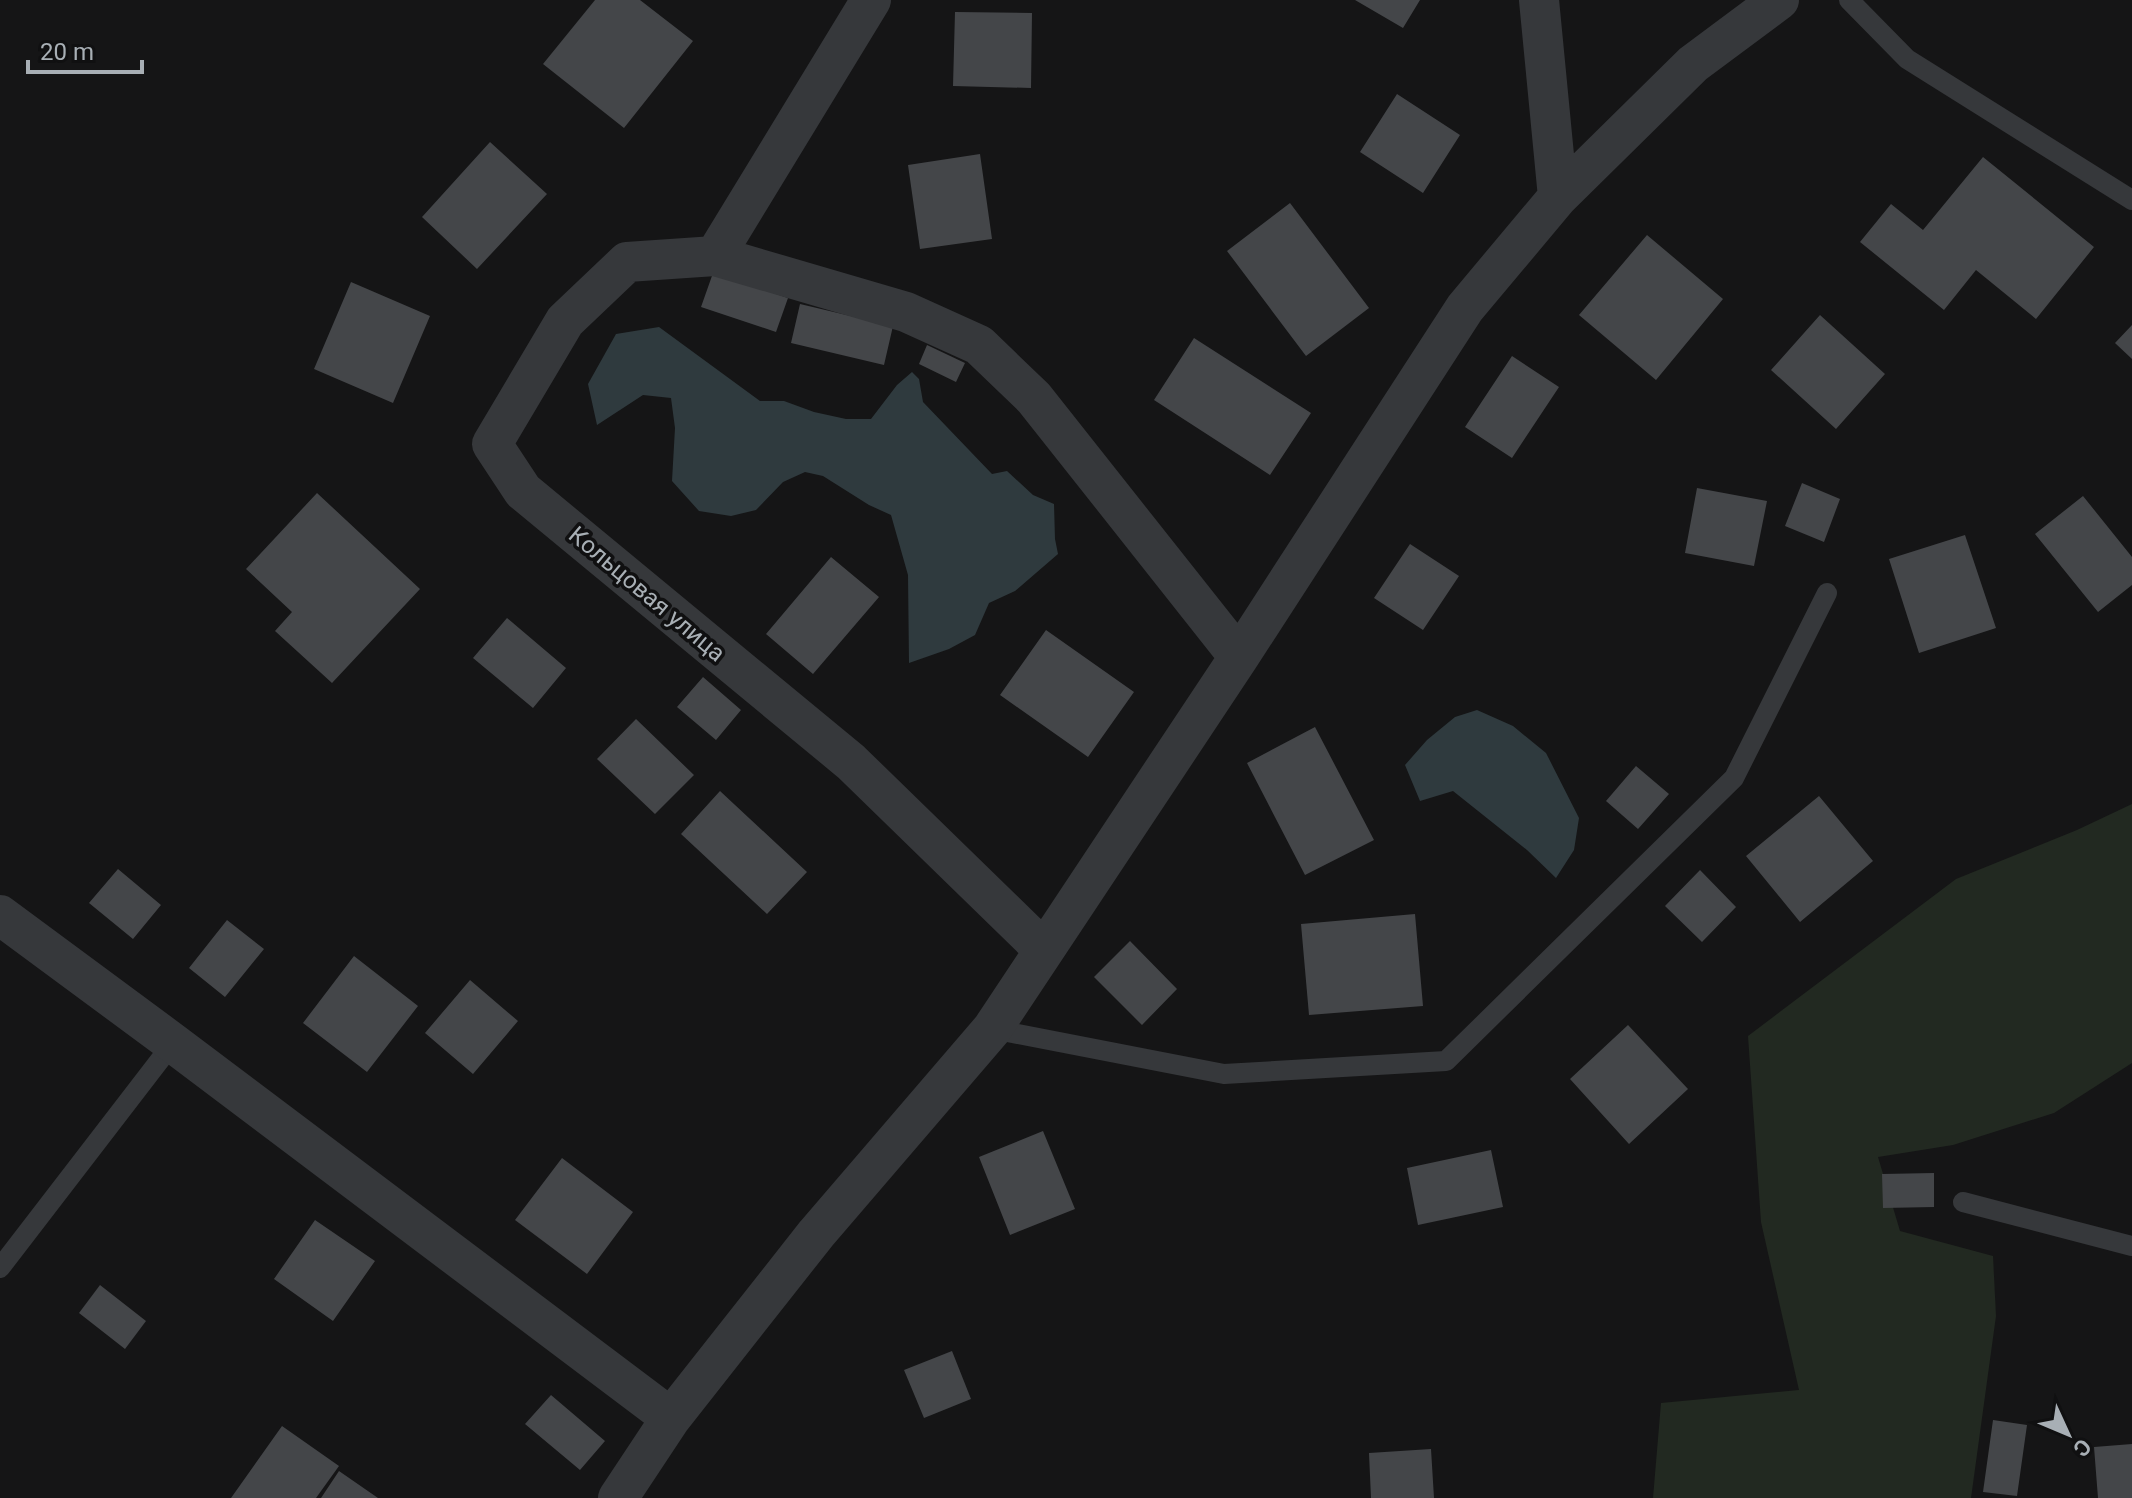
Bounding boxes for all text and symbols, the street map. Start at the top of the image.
scale bar [28,24,142,74]
text: 20 m [40,38,94,66]
street label: Кольцовая улица [563,521,731,667]
north arrow [2028,1394,2108,1474]
text: С [2068,1434,2096,1461]

